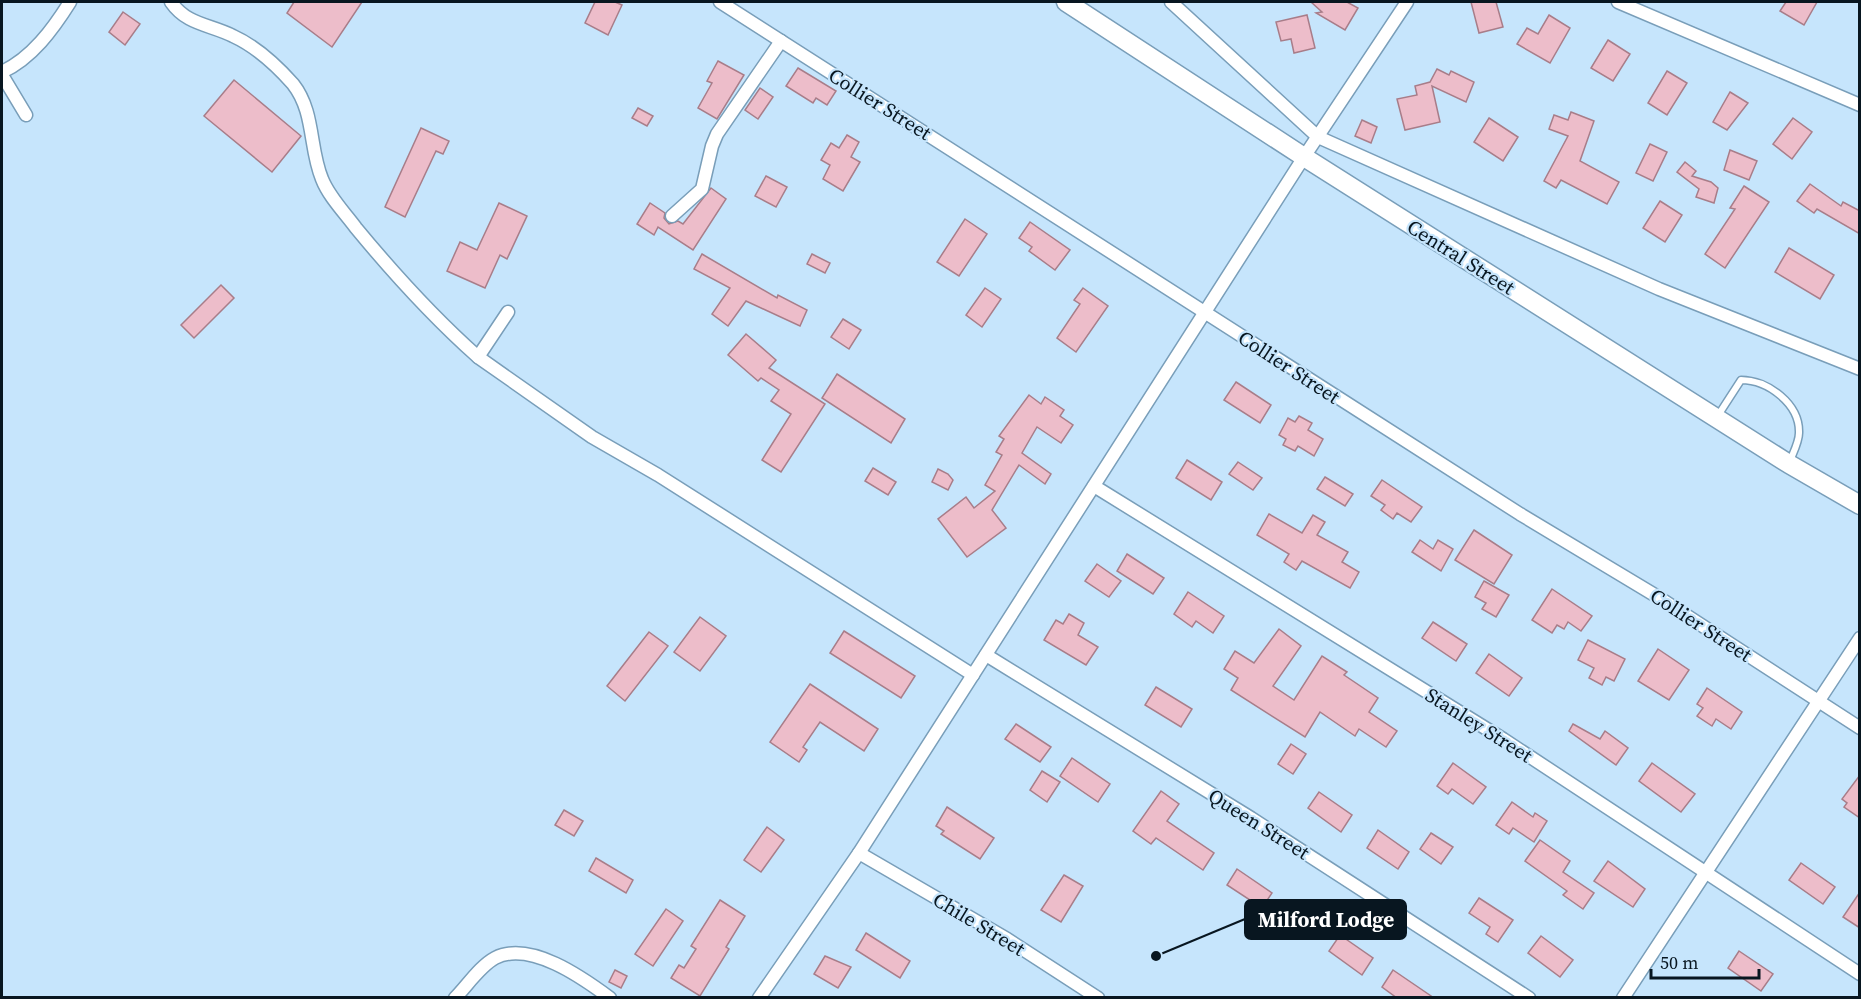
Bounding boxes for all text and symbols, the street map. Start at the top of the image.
street label: Collier Street [823,61,937,147]
street label: Central Street [1402,213,1521,301]
street label: Collier Street [1233,324,1346,411]
street label: Collier Street [1645,582,1758,669]
street label: Stanley Street [1420,681,1538,769]
street label: Queen Street [1203,782,1315,866]
street label: Chile Street [928,885,1031,963]
callout: Milford Lodge [1245,900,1406,939]
text: Milford Lodge [1258,905,1394,934]
scale bar [1651,942,1759,980]
text: 50 m [1660,950,1698,975]

